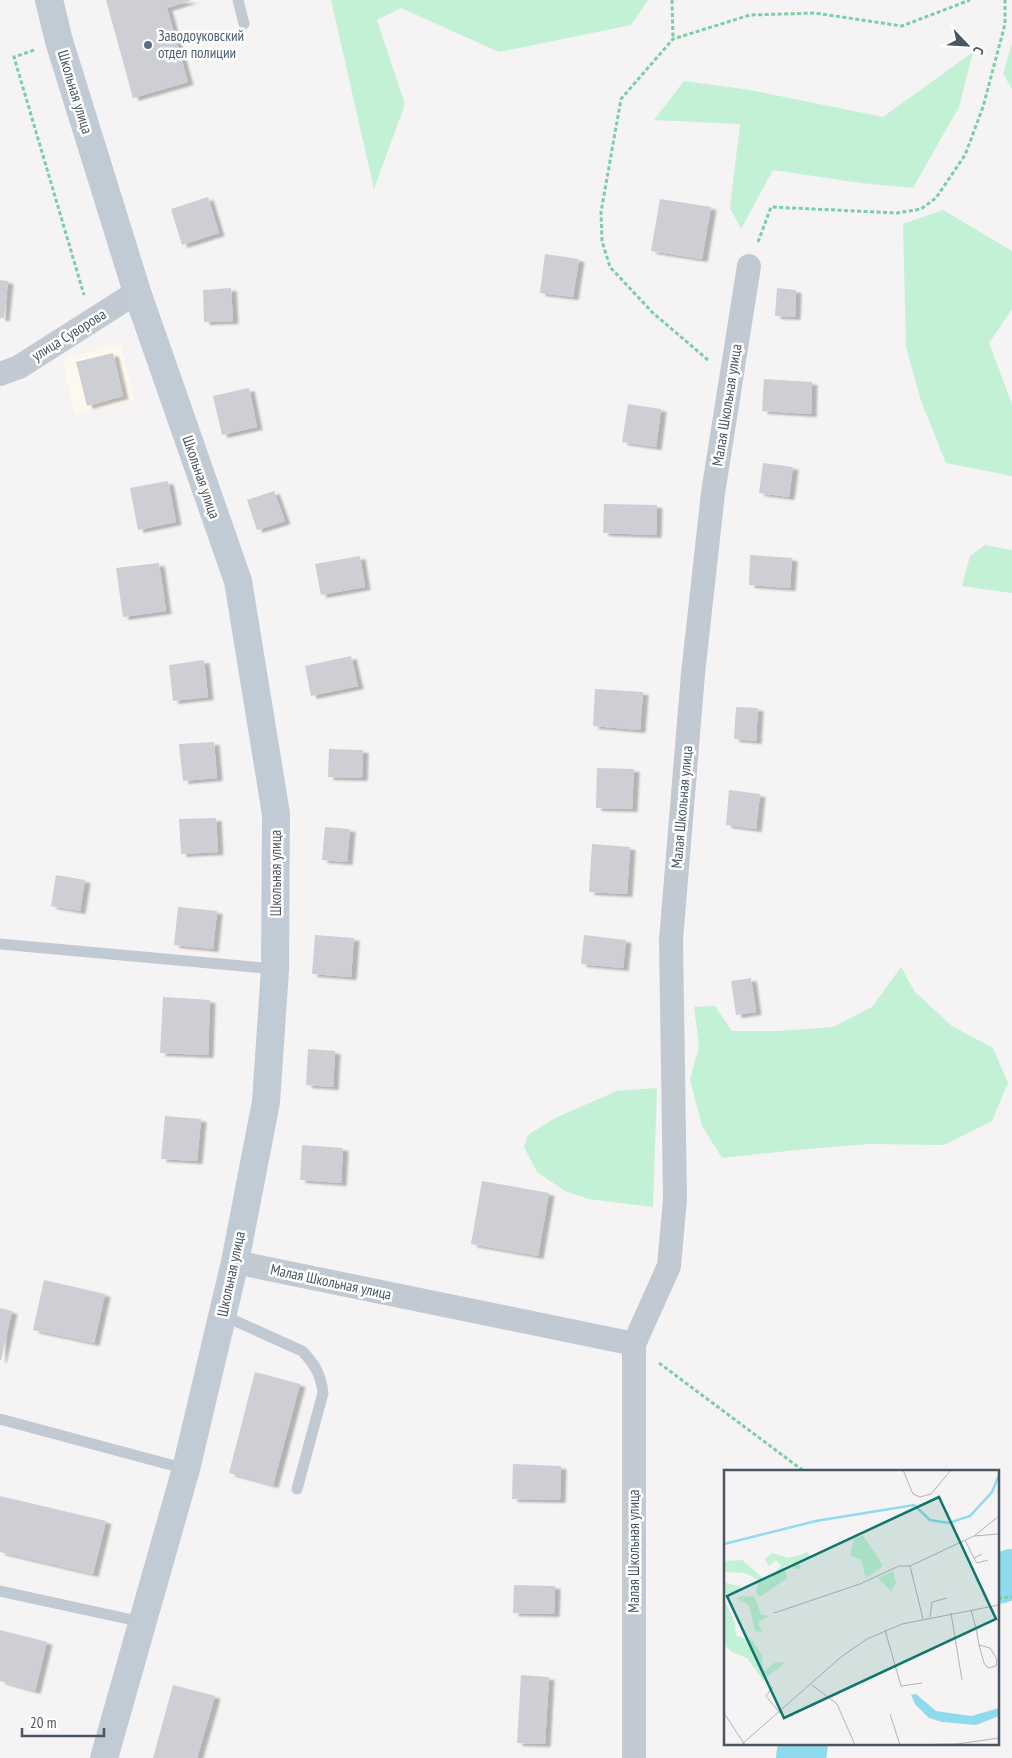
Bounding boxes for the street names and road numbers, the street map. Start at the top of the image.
street label: Школьная улица [54,48,97,136]
street label: улица Суворова [28,304,109,365]
street label: Малая Школьная улица [707,343,746,467]
street label: Школьная улица [178,433,225,521]
street label: Малая Школьная улица [667,745,696,869]
street label: Школьная улица [266,830,285,916]
street label: Школьная улица [212,1230,249,1318]
street label: Малая Школьная улица [269,1259,393,1304]
street label: Малая Школьная улица [624,1489,643,1613]

